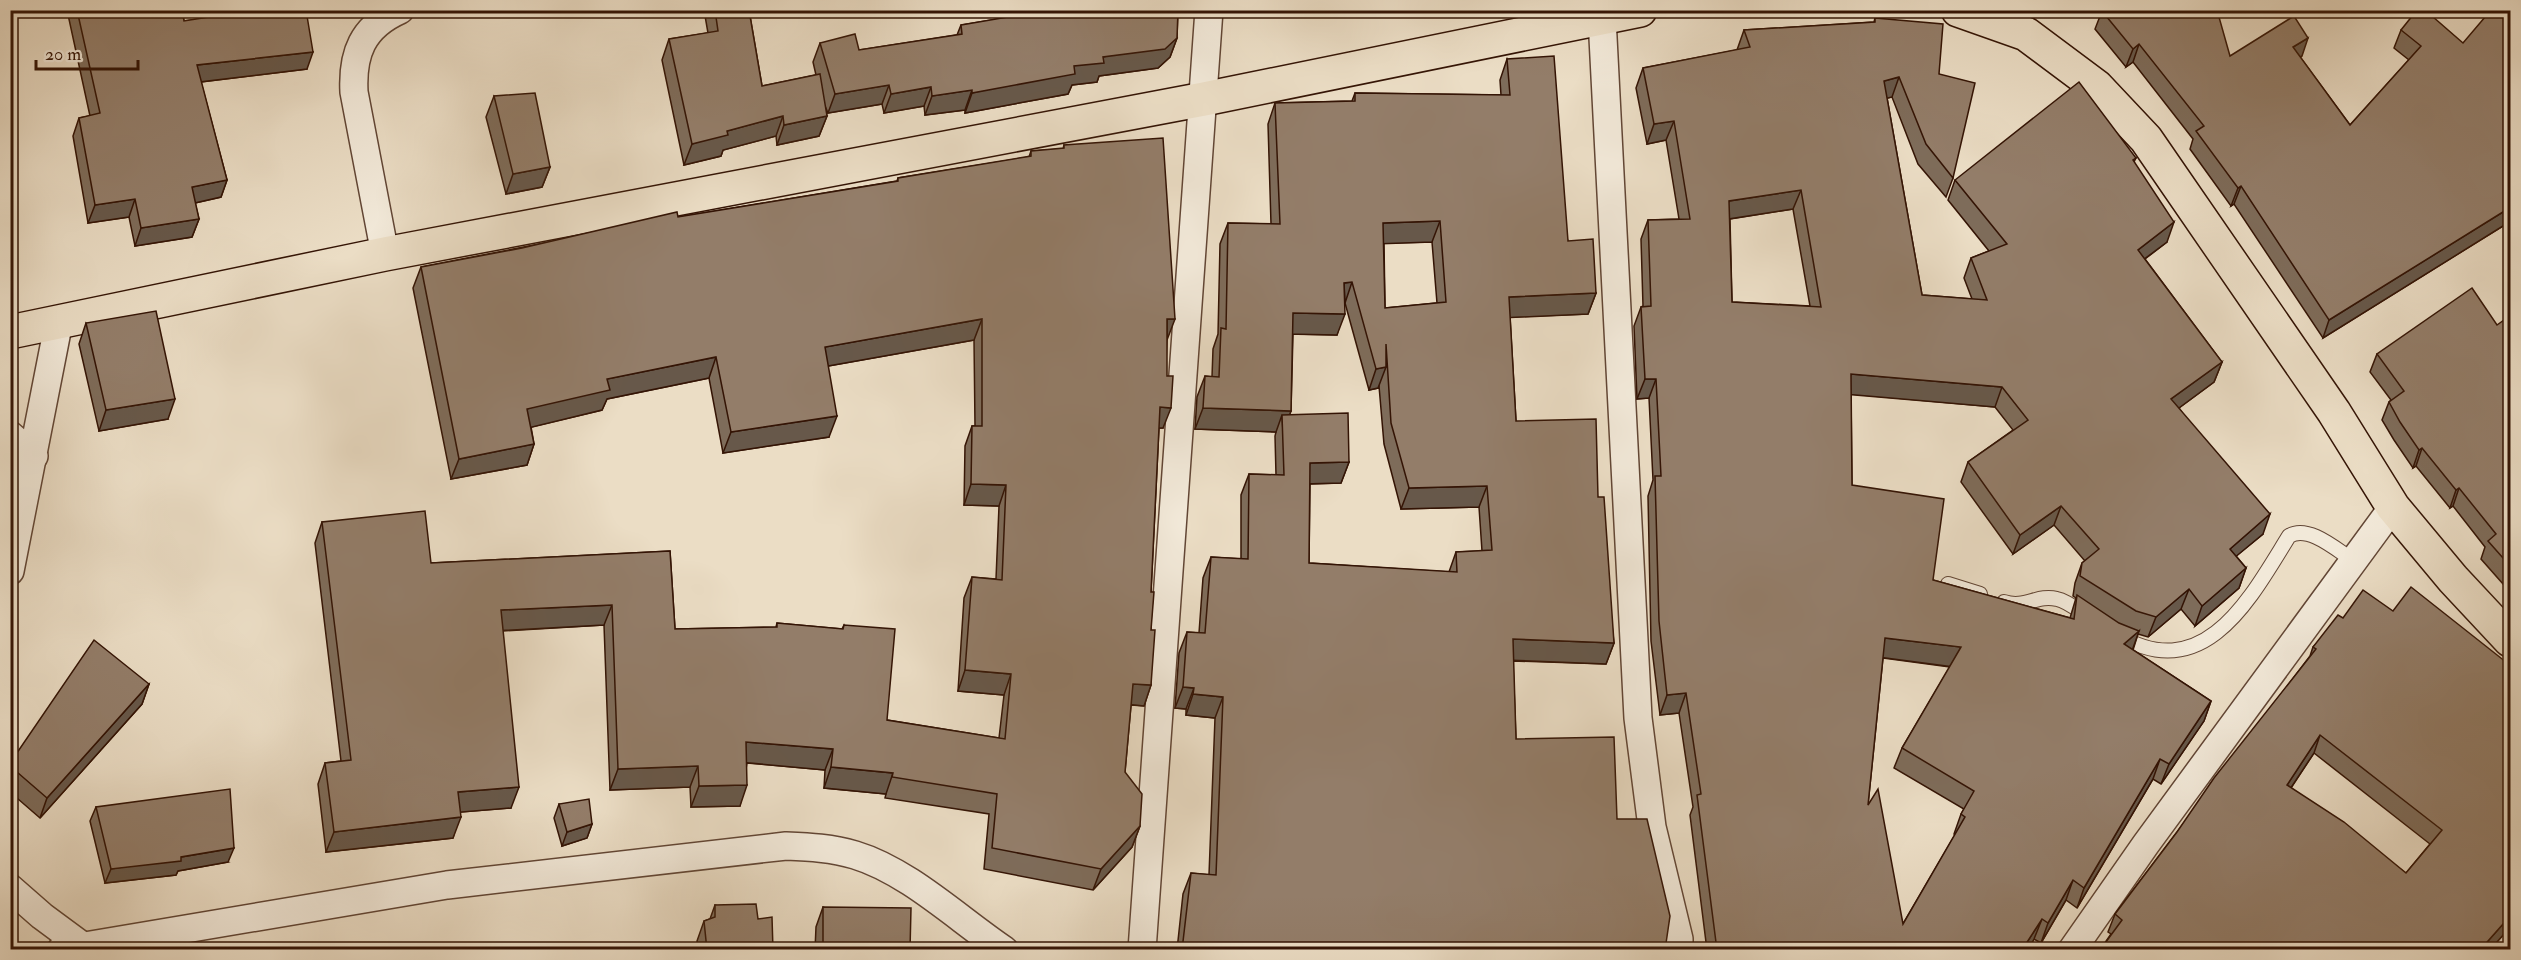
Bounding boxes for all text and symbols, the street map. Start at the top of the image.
scale bar [36,33,138,71]
text: 20 m [45,43,81,66]

